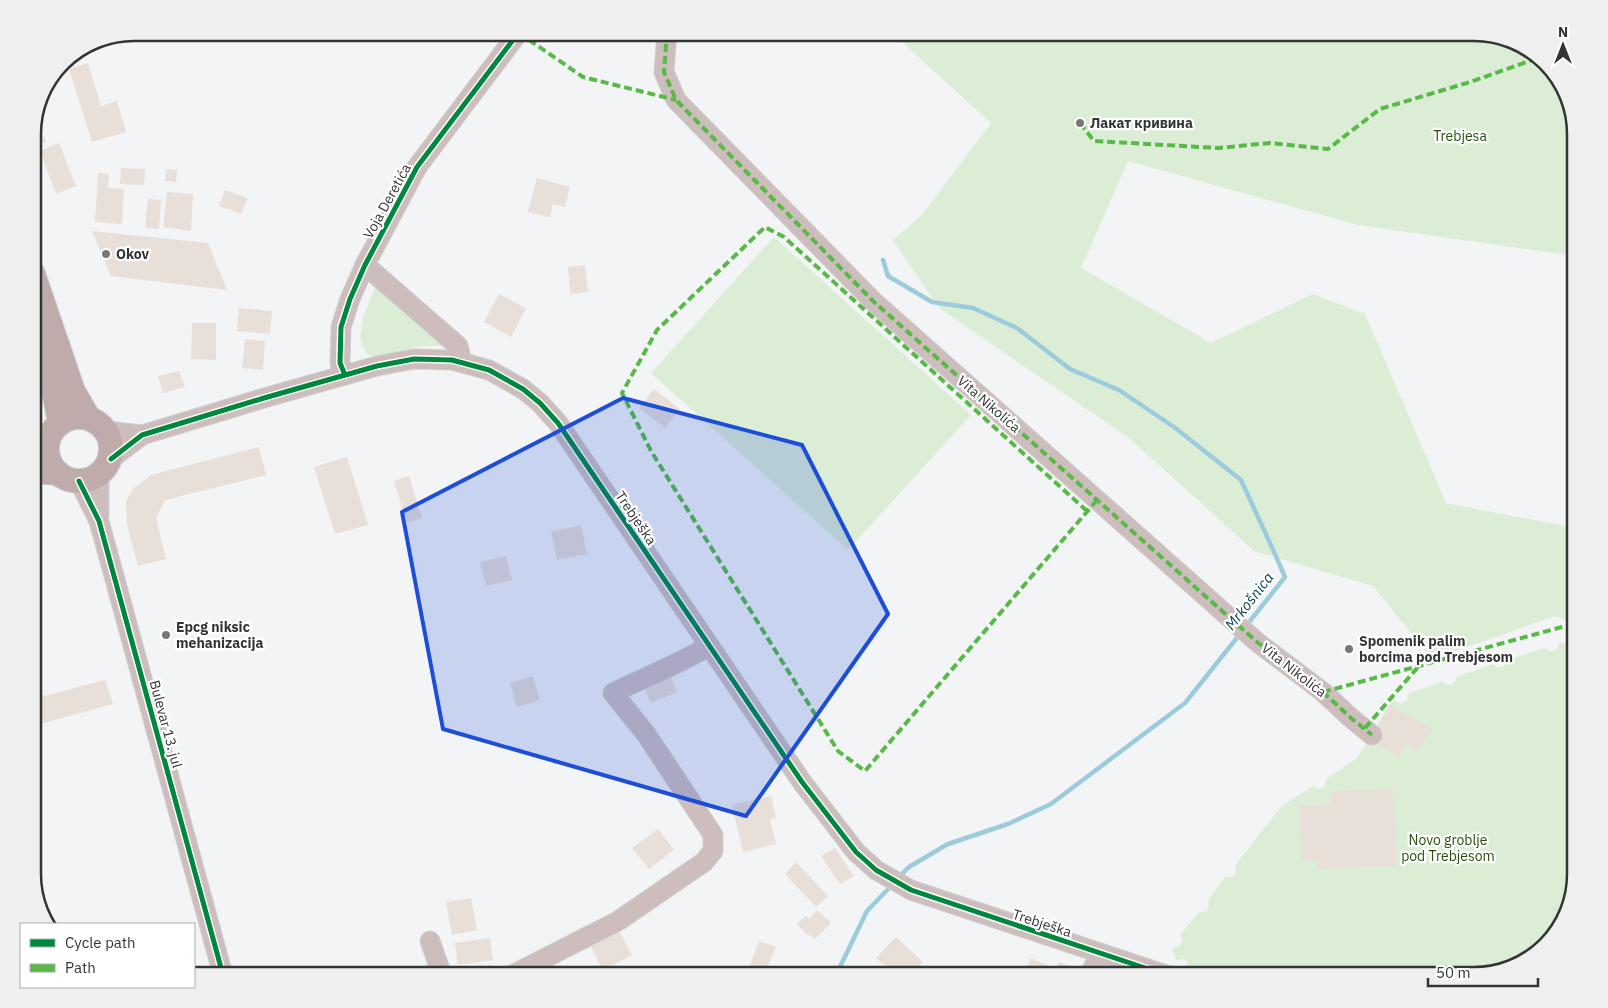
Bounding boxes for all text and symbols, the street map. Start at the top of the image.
north arrow [1538,20,1588,70]
text: N [1558,23,1568,41]
place label: Лакат кривина [1090,114,1193,132]
marker: Лакат кривина [1074,117,1086,129]
park label: Trebjesa [1433,127,1487,145]
street label: Voja Deretića [359,160,415,242]
place label: Okov [116,245,149,263]
marker: Okov [100,248,112,260]
street label: Vita Nikolića [954,372,1025,437]
street label: Trebješka [611,488,661,549]
water label: Mrkošnica [1220,568,1278,634]
place label: Epcg niksic mehanizacija [176,618,264,652]
marker: Epcg niksic mehanizacija [160,629,172,641]
place label: Spomenik palim borcima pod Trebjesom [1359,632,1513,666]
street label: Vita Nikolića [1258,639,1331,701]
marker: Spomenik palim borcima pod Trebjesom [1343,643,1355,655]
street label: Bulevar 13. jul [146,678,186,770]
park label: Novo groblje pod Trebjesom [1401,831,1495,865]
street label: Trebješka [1010,905,1074,941]
legend [20,923,195,988]
text: Cycle path [65,933,136,952]
scale bar [1428,956,1538,988]
text: Path [65,958,96,977]
text: 50 m [1436,963,1471,982]

